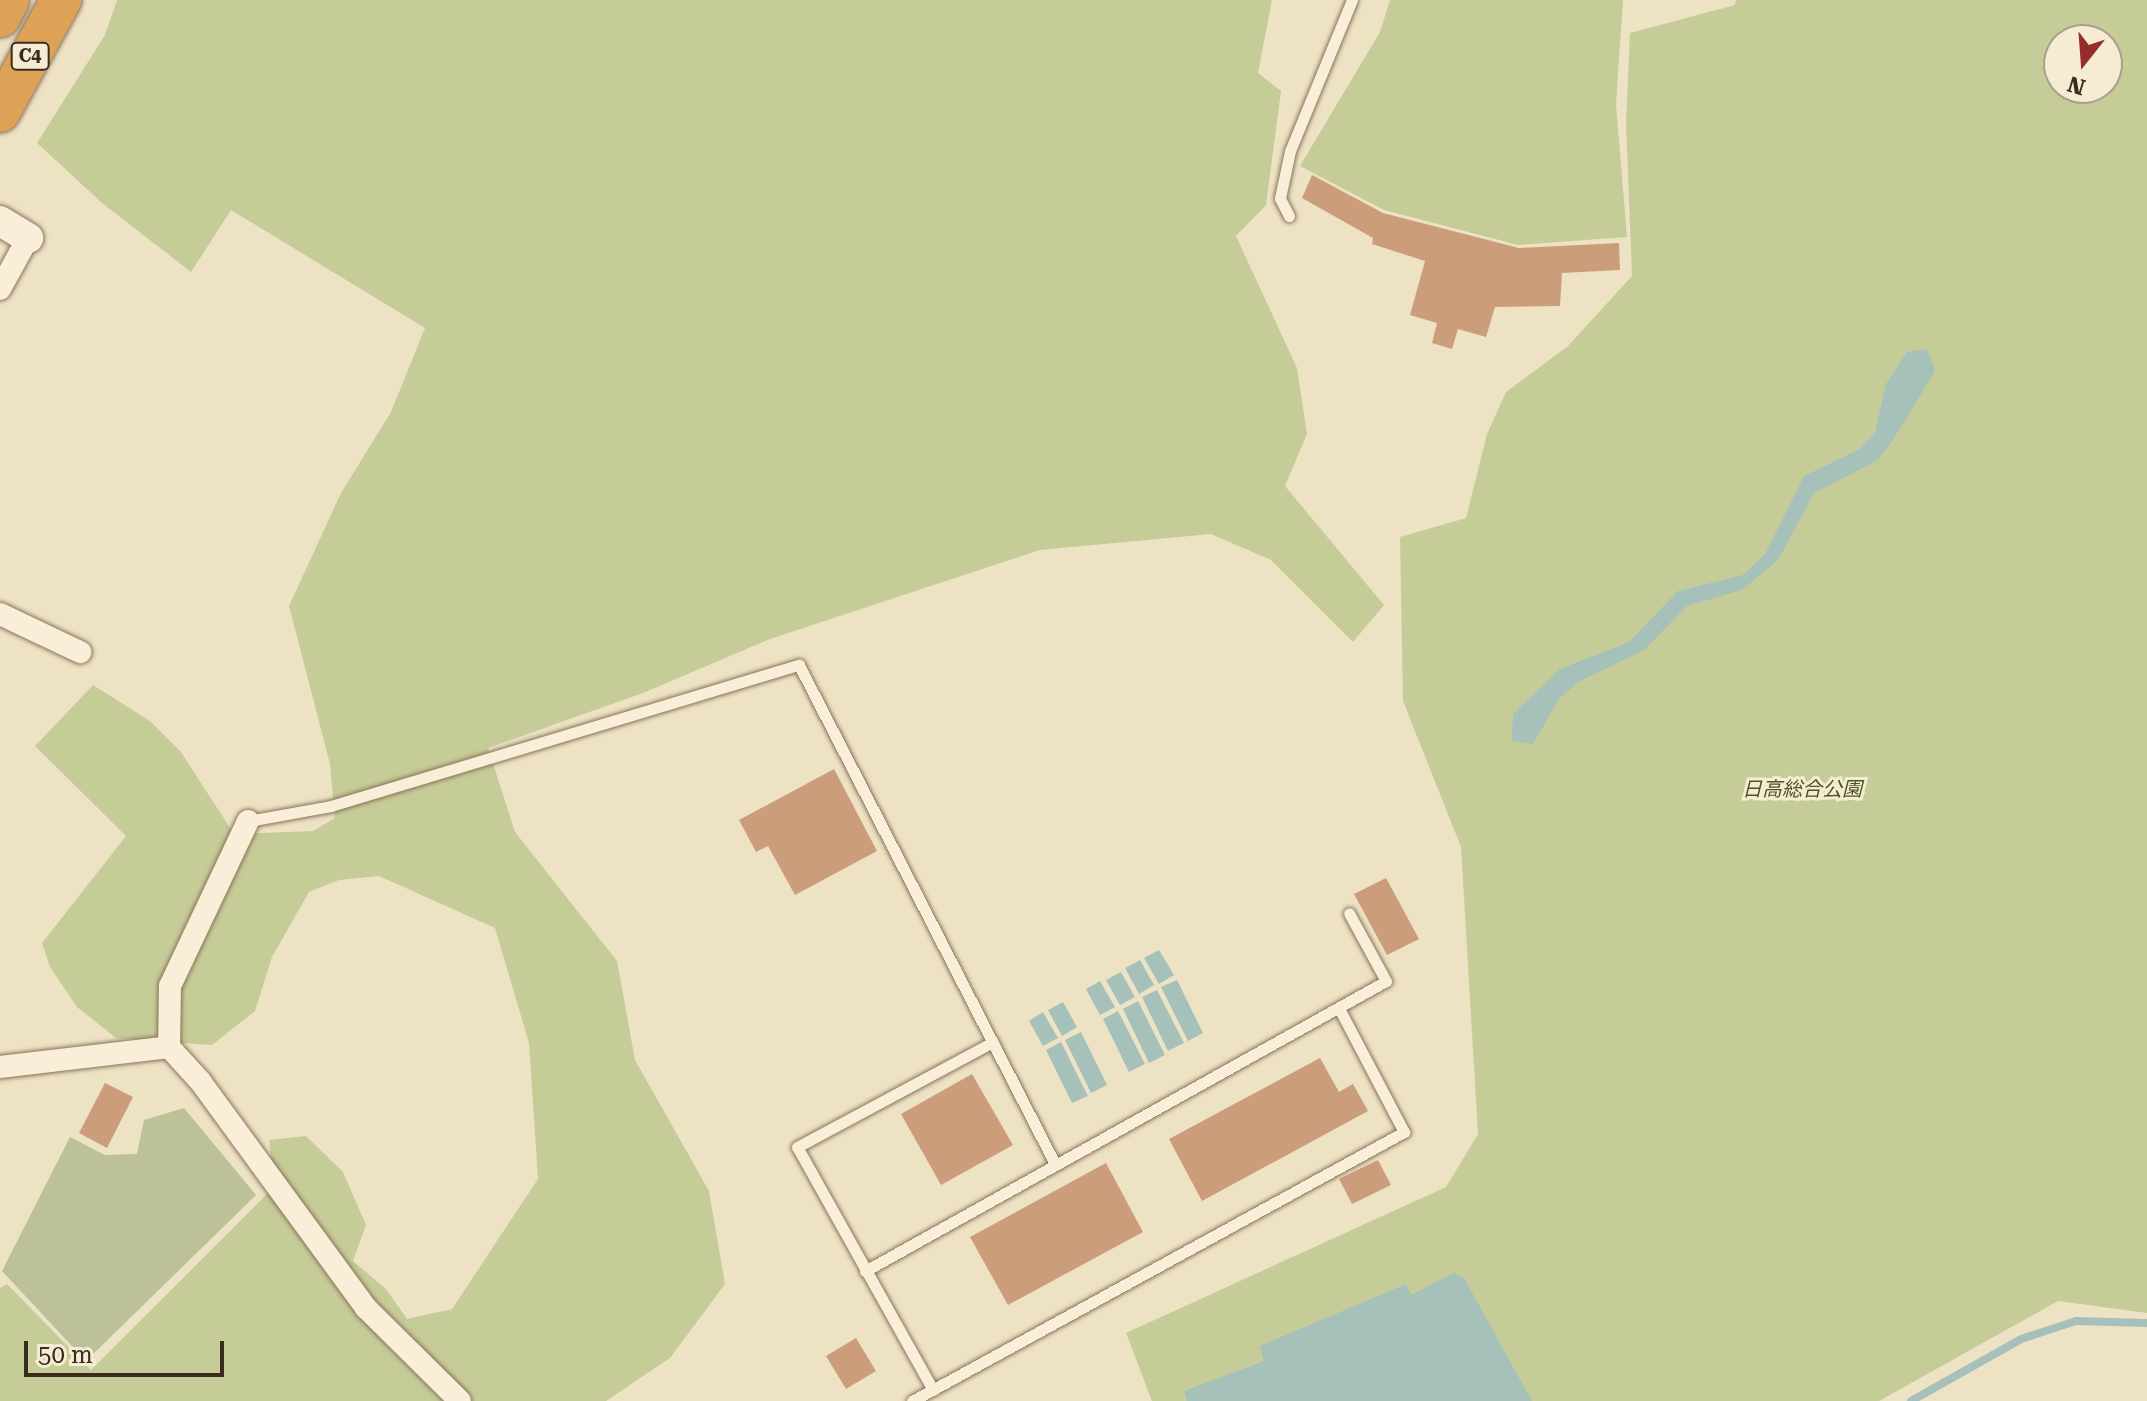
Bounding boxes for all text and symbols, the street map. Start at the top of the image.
north arrow [2043,24,2123,104]
road number: C4 [10,42,50,70]
text: N [2065,71,2088,100]
park label: 日高総合公園 [1742,777,1862,801]
scale bar [28,1325,228,1375]
text: 50 m [38,1341,93,1369]

